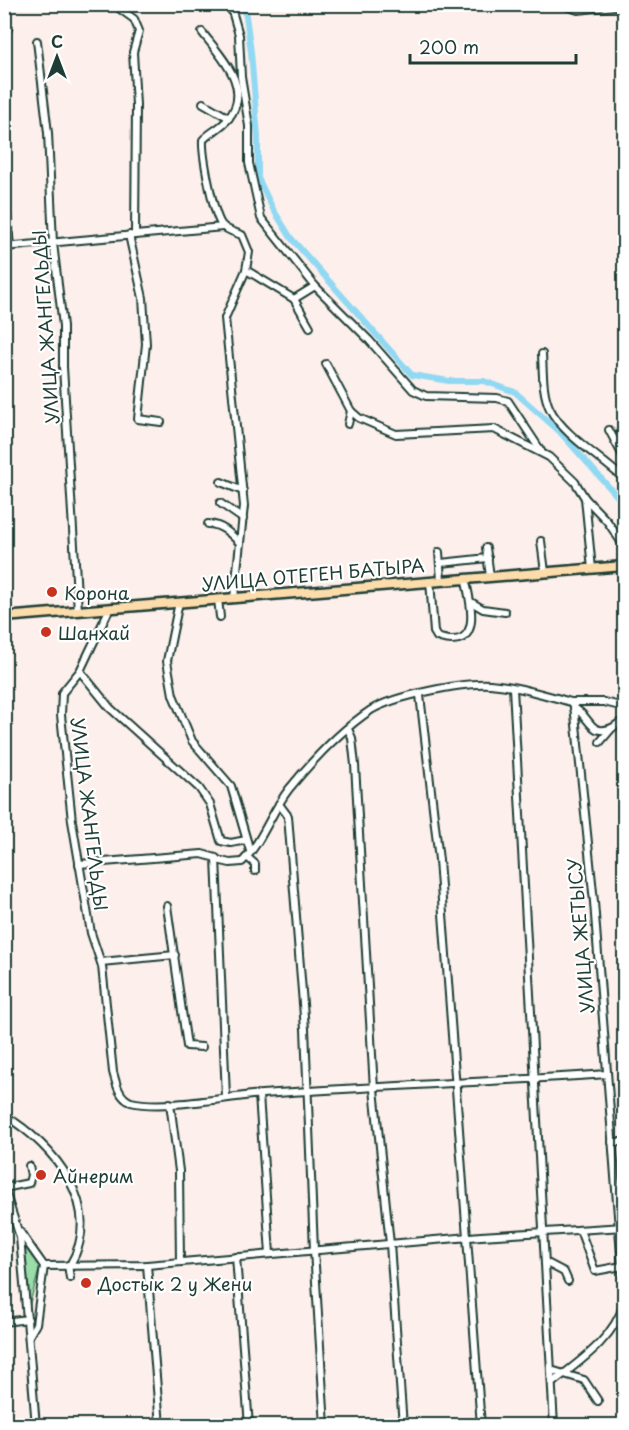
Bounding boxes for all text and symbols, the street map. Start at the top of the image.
north arrow [27,27,87,87]
scale bar [410,27,576,65]
text: С [51,29,63,53]
text: 200 m [419,33,479,60]
street label: УЛИЦА ЖАНГЕЛЬДЫ [25,229,65,425]
street label: УЛИЦА ОТЕГЕН БАТЫРА [200,551,426,597]
place label: Корона [64,579,130,606]
marker: Корона [45,585,59,599]
place label: Шанхай [58,619,130,646]
marker: Шанхай [39,625,53,639]
street label: УЛИЦА ЖАНГЕЛЬДЫ [65,716,115,912]
street label: УЛИЦА ЖЕТЫСУ [560,857,600,1014]
place label: Айнерим [53,1162,134,1189]
marker: Айнерим [34,1168,48,1182]
place label: Достык 2 у Жени [97,1270,252,1297]
marker: Достык 2 у Жени [79,1276,93,1290]

